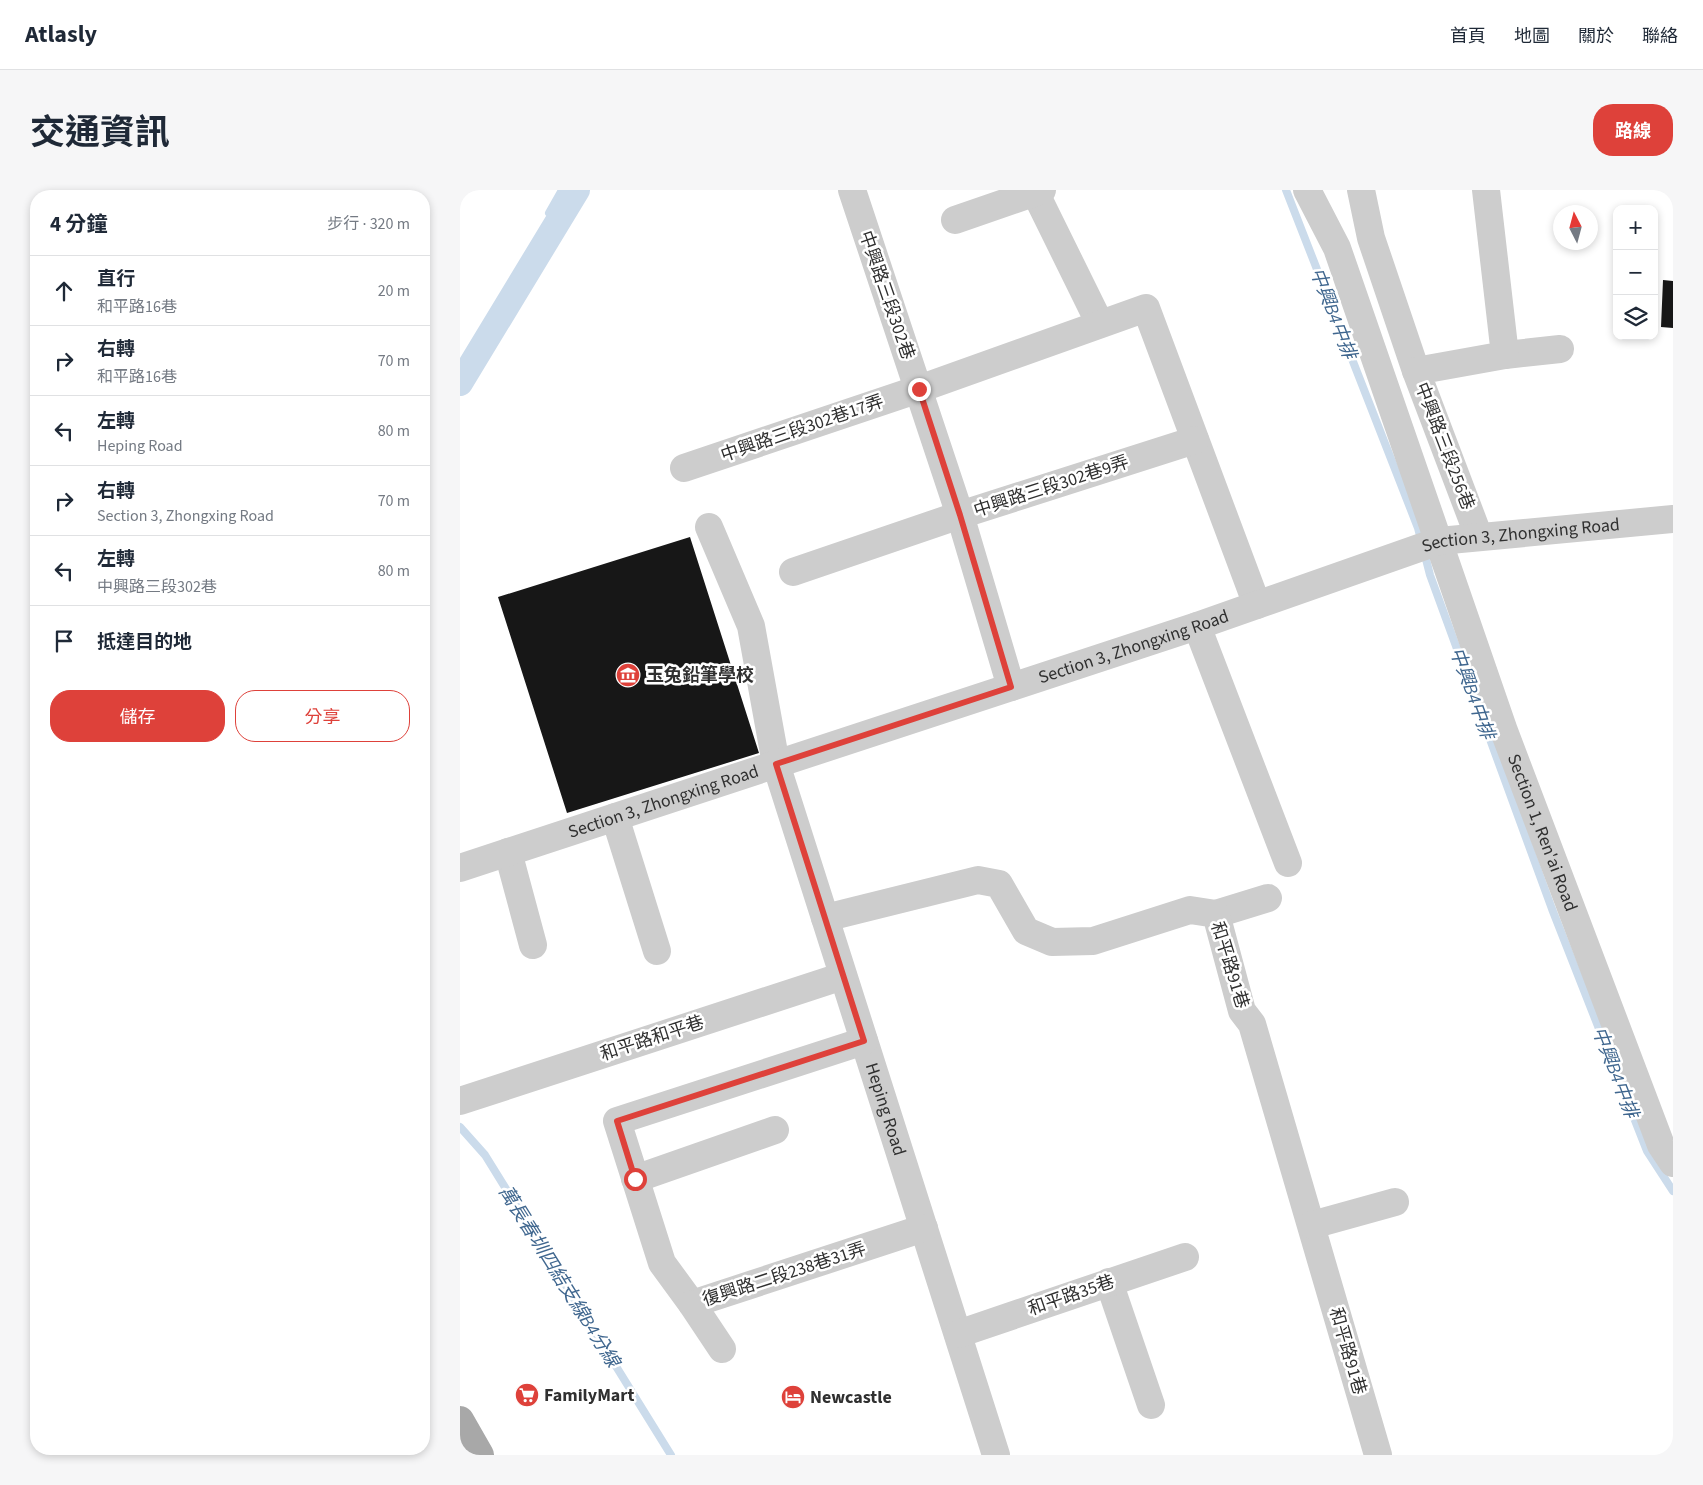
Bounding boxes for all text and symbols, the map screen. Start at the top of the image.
text: Atlasly [25,17,97,52]
text: 首頁 [1450,24,1486,49]
text: 地圖 [1514,24,1550,49]
text: 關於 [1578,24,1614,49]
text: 聯絡 [1642,24,1678,49]
button: 路線 [1593,104,1673,156]
text: 交通資訊 [30,108,170,158]
north arrow [1553,205,1598,250]
map controls [1613,205,1658,340]
button: + [1613,205,1658,250]
text: 4 分鐘 [50,209,107,239]
text: 步行 · 320 m [327,213,410,235]
street label: 中興路三段302巷 [853,227,920,363]
button: − [1613,250,1658,295]
water label: 中興B4中排 [1303,264,1363,366]
text: 直行 [97,266,135,293]
icon: ahead [50,277,78,305]
text: 20 m [378,280,410,302]
button: layers [1613,295,1658,340]
text: 和平路16巷 [97,296,177,318]
text: 右轉 [97,336,135,363]
icon: right [50,347,78,375]
text: 70 m [378,350,410,372]
text: 和平路16巷 [97,366,177,388]
route end [908,378,931,401]
street label: 中興路三段256巷 [1409,379,1480,514]
street label: 中興路三段302巷17弄 [717,389,887,468]
text: 左轉 [97,408,135,435]
icon: left [50,417,78,445]
text: 80 m [378,420,410,442]
text: Heping Road [97,435,183,457]
street label: 中興路三段302巷9弄 [970,450,1132,523]
text: 右轉 [97,478,135,505]
icon: right [50,487,78,515]
text: 70 m [378,490,410,512]
text: Section 3, Zhongxing Road [97,505,274,527]
street label: Section 3, Zhongxing Road [1418,512,1621,559]
text: 左轉 [97,546,135,573]
icon: left [50,557,78,585]
text: 80 m [378,560,410,582]
text: 中興路三段302巷 [97,576,217,598]
street label: Section 3, Zhongxing Road [1035,604,1232,690]
icon: arrive [50,627,78,655]
text: 抵達目的地 [97,629,192,656]
water label: 中興B4中排 [1442,644,1502,746]
museum icon: 玉兔鉛筆學校 [615,662,641,688]
place label: 玉兔鉛筆學校 [646,663,754,688]
button: 儲存 [50,690,225,742]
button: 分享 [235,690,410,742]
street label: Section 1, Ren'ai Road [1501,750,1583,915]
street label: Section 3, Zhongxing Road [565,759,762,845]
street label: 和平路91巷 [1204,919,1255,1012]
street label: 和平路和平巷 [597,1010,707,1067]
water label: 中興B4中排 [1585,1023,1645,1125]
street label: Heping Road [859,1060,912,1159]
route start [624,1168,647,1191]
water label: 萬長春圳四結支線B4分線 [492,1181,627,1375]
street label: 復興路二段238巷31弄 [699,1236,869,1313]
street label: 和平路35巷 [1025,1269,1118,1322]
street label: 和平路91巷 [1323,1304,1372,1398]
supermarket icon: FamilyMart [514,1382,540,1408]
place label: FamilyMart [544,1383,635,1408]
hotel icon: Newcastle [780,1384,806,1410]
place label: Newcastle [810,1385,892,1410]

